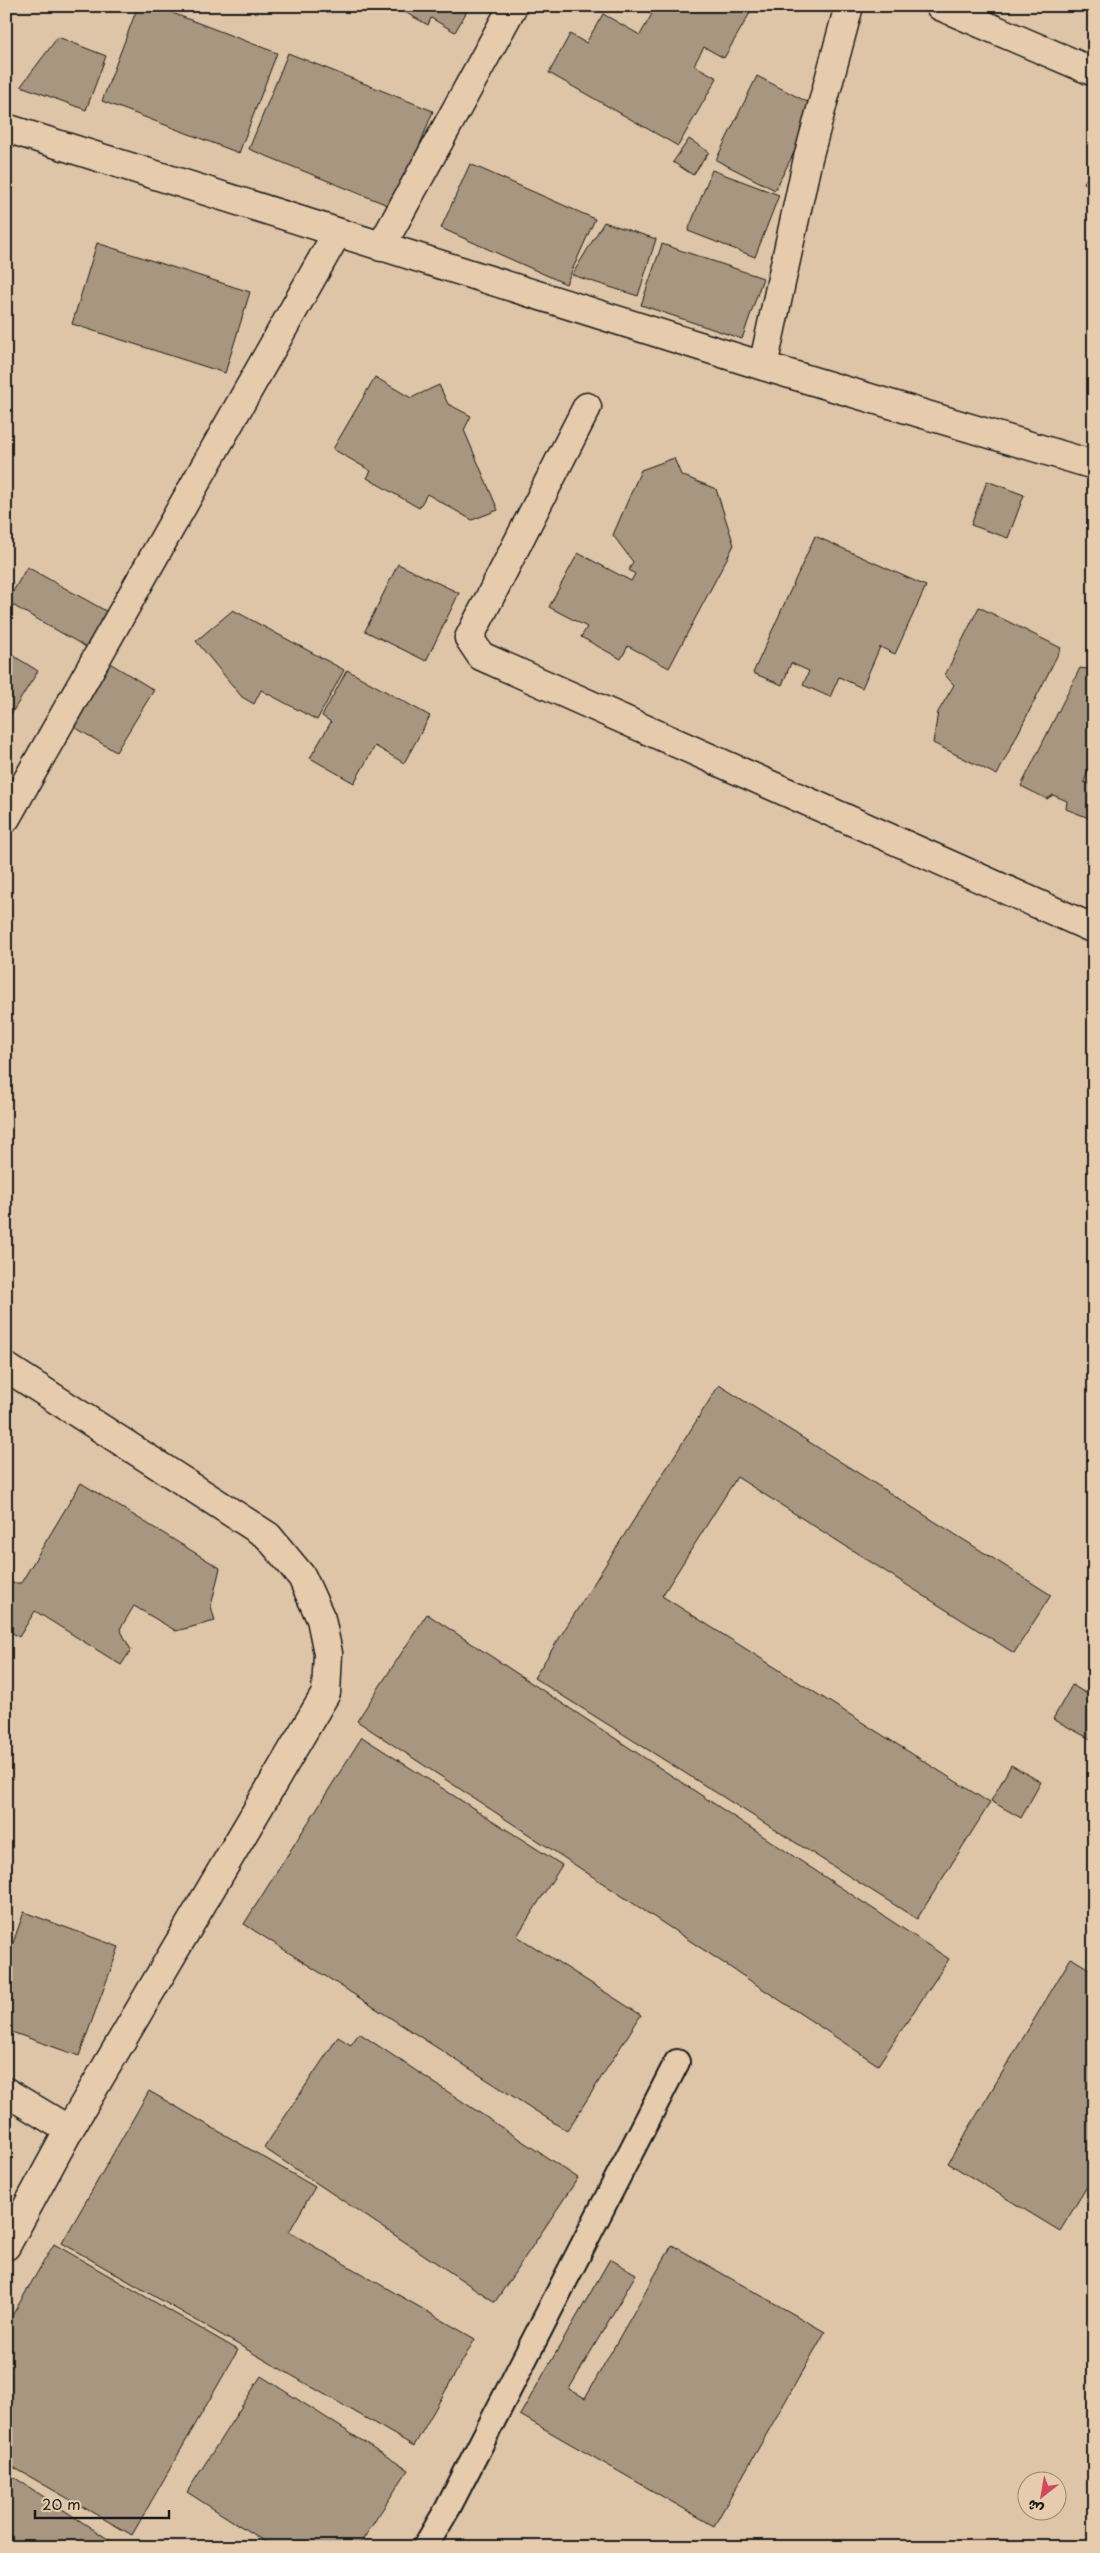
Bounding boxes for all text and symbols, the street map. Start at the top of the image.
north arrow [1018,2470,1068,2520]
scale bar [35,2488,169,2520]
text: 20 m [42,2492,81,2515]
text: ش [1023,2495,1047,2521]

